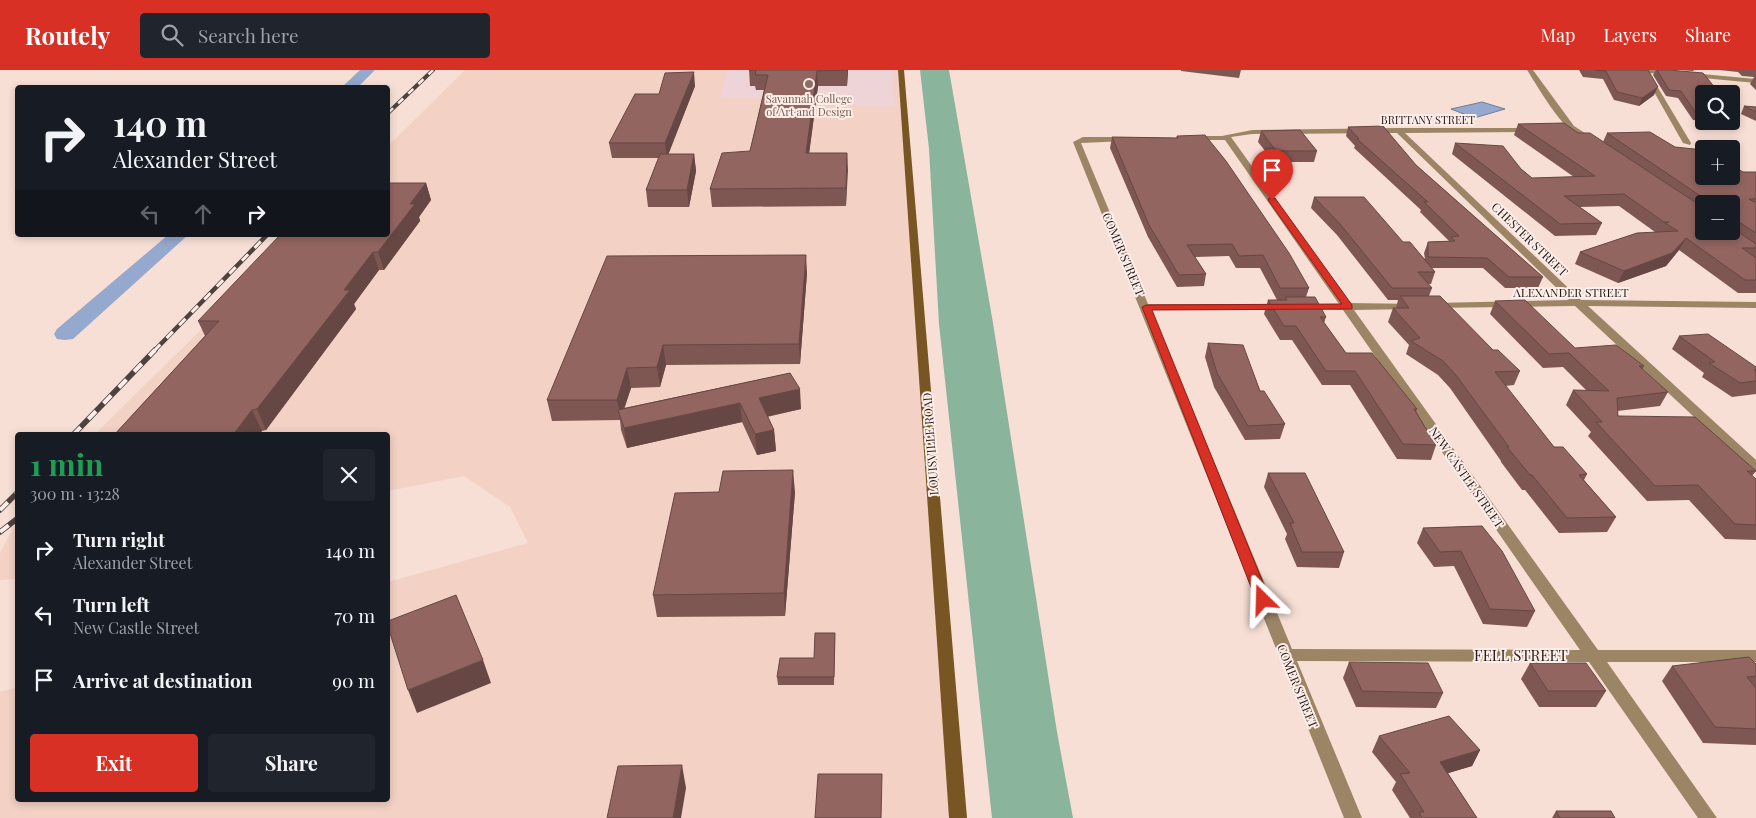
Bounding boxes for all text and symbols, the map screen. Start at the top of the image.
search box [140,13,490,58]
text: Routely [25,19,110,51]
icon: search [158,21,186,49]
text: Search here [198,22,299,48]
text: Map [1540,23,1575,47]
text: Layers [1603,23,1657,47]
text: Share [1685,23,1731,47]
marker: Savannah College of Art and Design [803,78,815,90]
map controls [1695,85,1740,240]
button: search [1695,85,1740,130]
place label: Savannah College of Art and Design [766,91,853,119]
text: 140 m [113,99,207,146]
icon: right [30,105,95,170]
street label: BRITTANY STREET [1381,112,1475,127]
button: + [1695,140,1740,185]
text: Alexander Street [113,144,277,174]
pin [1251,149,1293,200]
icon: arrive [1258,156,1286,184]
button: − [1695,195,1740,240]
street label: CHESTER STREET [1488,198,1572,280]
icon: left [136,200,164,228]
icon: ahead [189,200,217,228]
icon: right [242,200,270,228]
street label: COMER STREET [1099,210,1149,299]
street label: ALEXANDER STREET [1512,284,1629,300]
street label: LOUISVILLE ROAD [918,392,942,496]
street label: NEW CASTLE STREET [1426,423,1508,531]
text: 1 min [30,444,104,484]
button: close [323,449,375,501]
text: 300 m · 13:28 [30,483,120,504]
text: Turn right [73,526,165,552]
icon: right [30,536,58,564]
text: 140 m [326,537,375,563]
text: Alexander Street [73,552,192,573]
position arrow [1236,573,1288,625]
text: Turn left [73,591,150,617]
icon: left [30,601,58,629]
text: 70 m [334,602,375,628]
text: New Castle Street [73,617,199,638]
street label: COMER STREET [1274,642,1322,731]
street label: FELL STREET [1474,645,1568,665]
icon: arrive [30,666,58,694]
text: Arrive at destination [73,667,253,693]
text: 90 m [332,667,375,693]
button: Exit [30,734,198,792]
button: Share [208,734,375,792]

